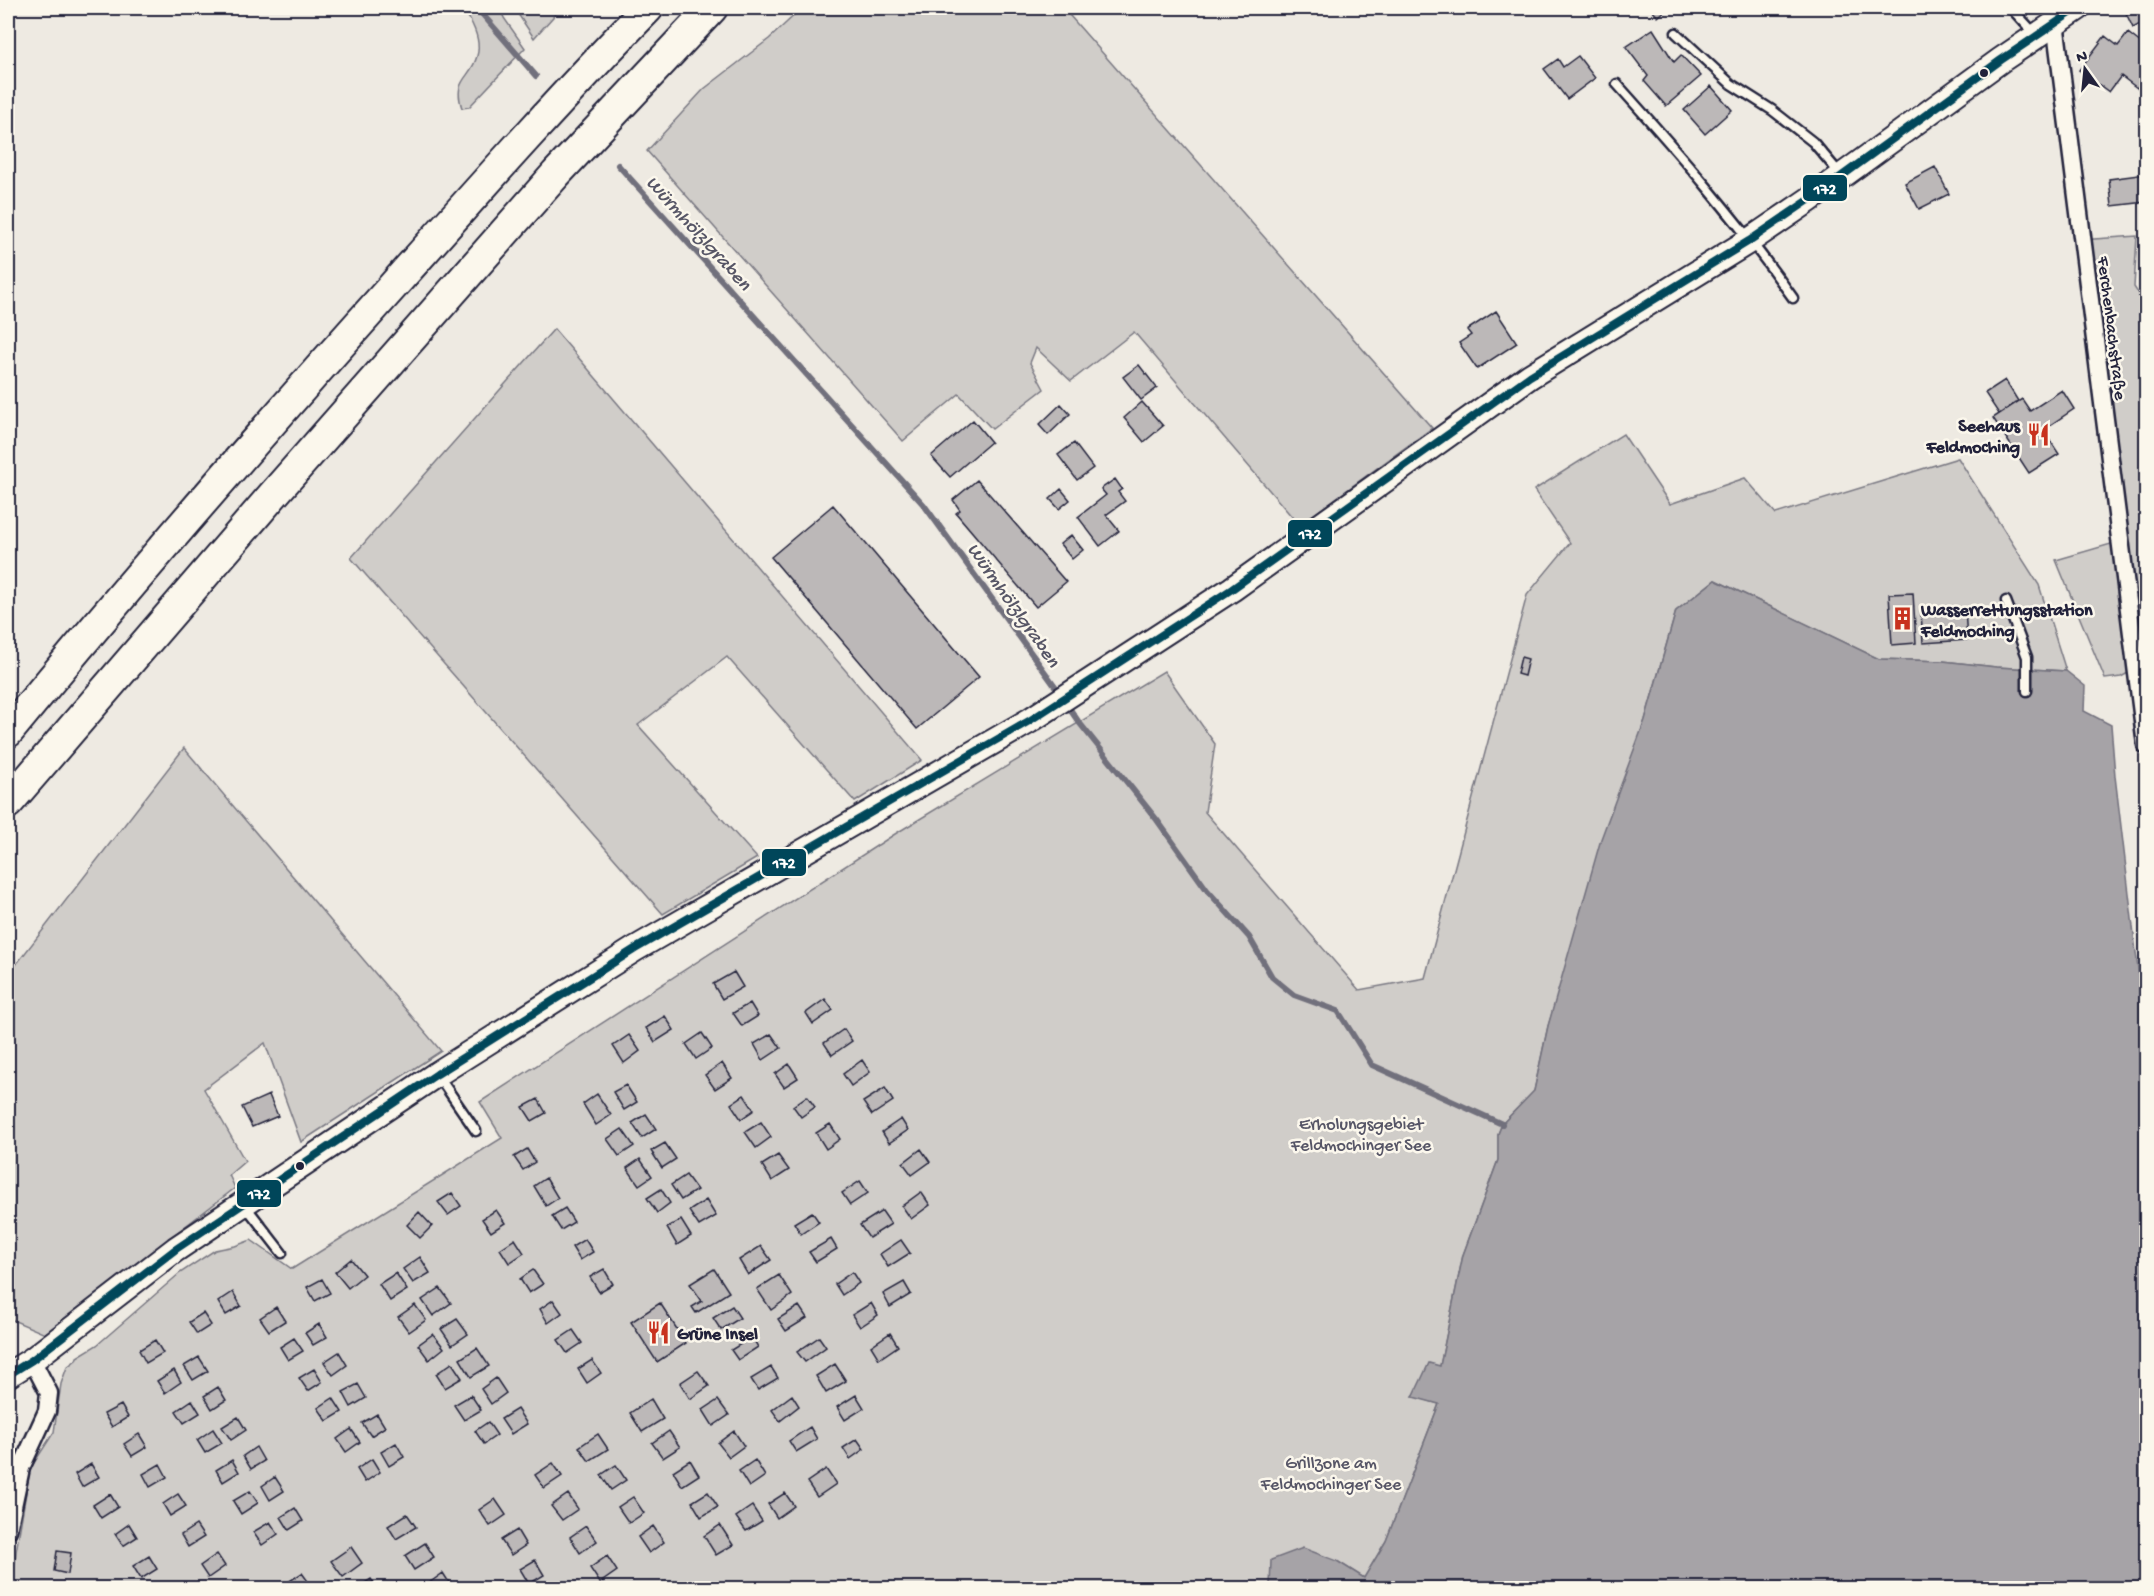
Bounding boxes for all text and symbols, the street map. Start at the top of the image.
north arrow [2055,39,2115,99]
text: N [2075,47,2090,68]
unlabelled marker [1978,67,1990,79]
water label: Würmhölzlgraben [640,172,755,297]
line badge: 172 [1802,174,1848,202]
text: 172 [1813,182,1836,201]
street label: Ferchenbachstraße [2091,254,2130,402]
place label: Seehaus Feldmoching [1925,417,2021,459]
restaurant icon: Seehaus Feldmoching [2025,422,2051,448]
line badge: 172 [1287,519,1333,548]
text: 172 [1298,527,1321,546]
water label: Würmhölzlgraben [961,539,1064,673]
place label: Wasserrettungsstation Feldmoching [1920,601,2093,643]
building icon: Wasserrettungsstation Feldmoching [1890,606,1916,632]
line badge: 172 [761,848,807,877]
text: 172 [772,856,795,875]
park label: Erholungsgebiet Feldmochinger See [1290,1115,1432,1157]
unlabelled marker [294,1160,306,1172]
line badge: 172 [236,1179,282,1208]
text: 172 [247,1187,270,1206]
restaurant icon: Grüne Insel [646,1320,672,1346]
place label: Grüne Insel [677,1325,758,1346]
park label: Grillzone am Feldmochinger See [1260,1454,1402,1496]

